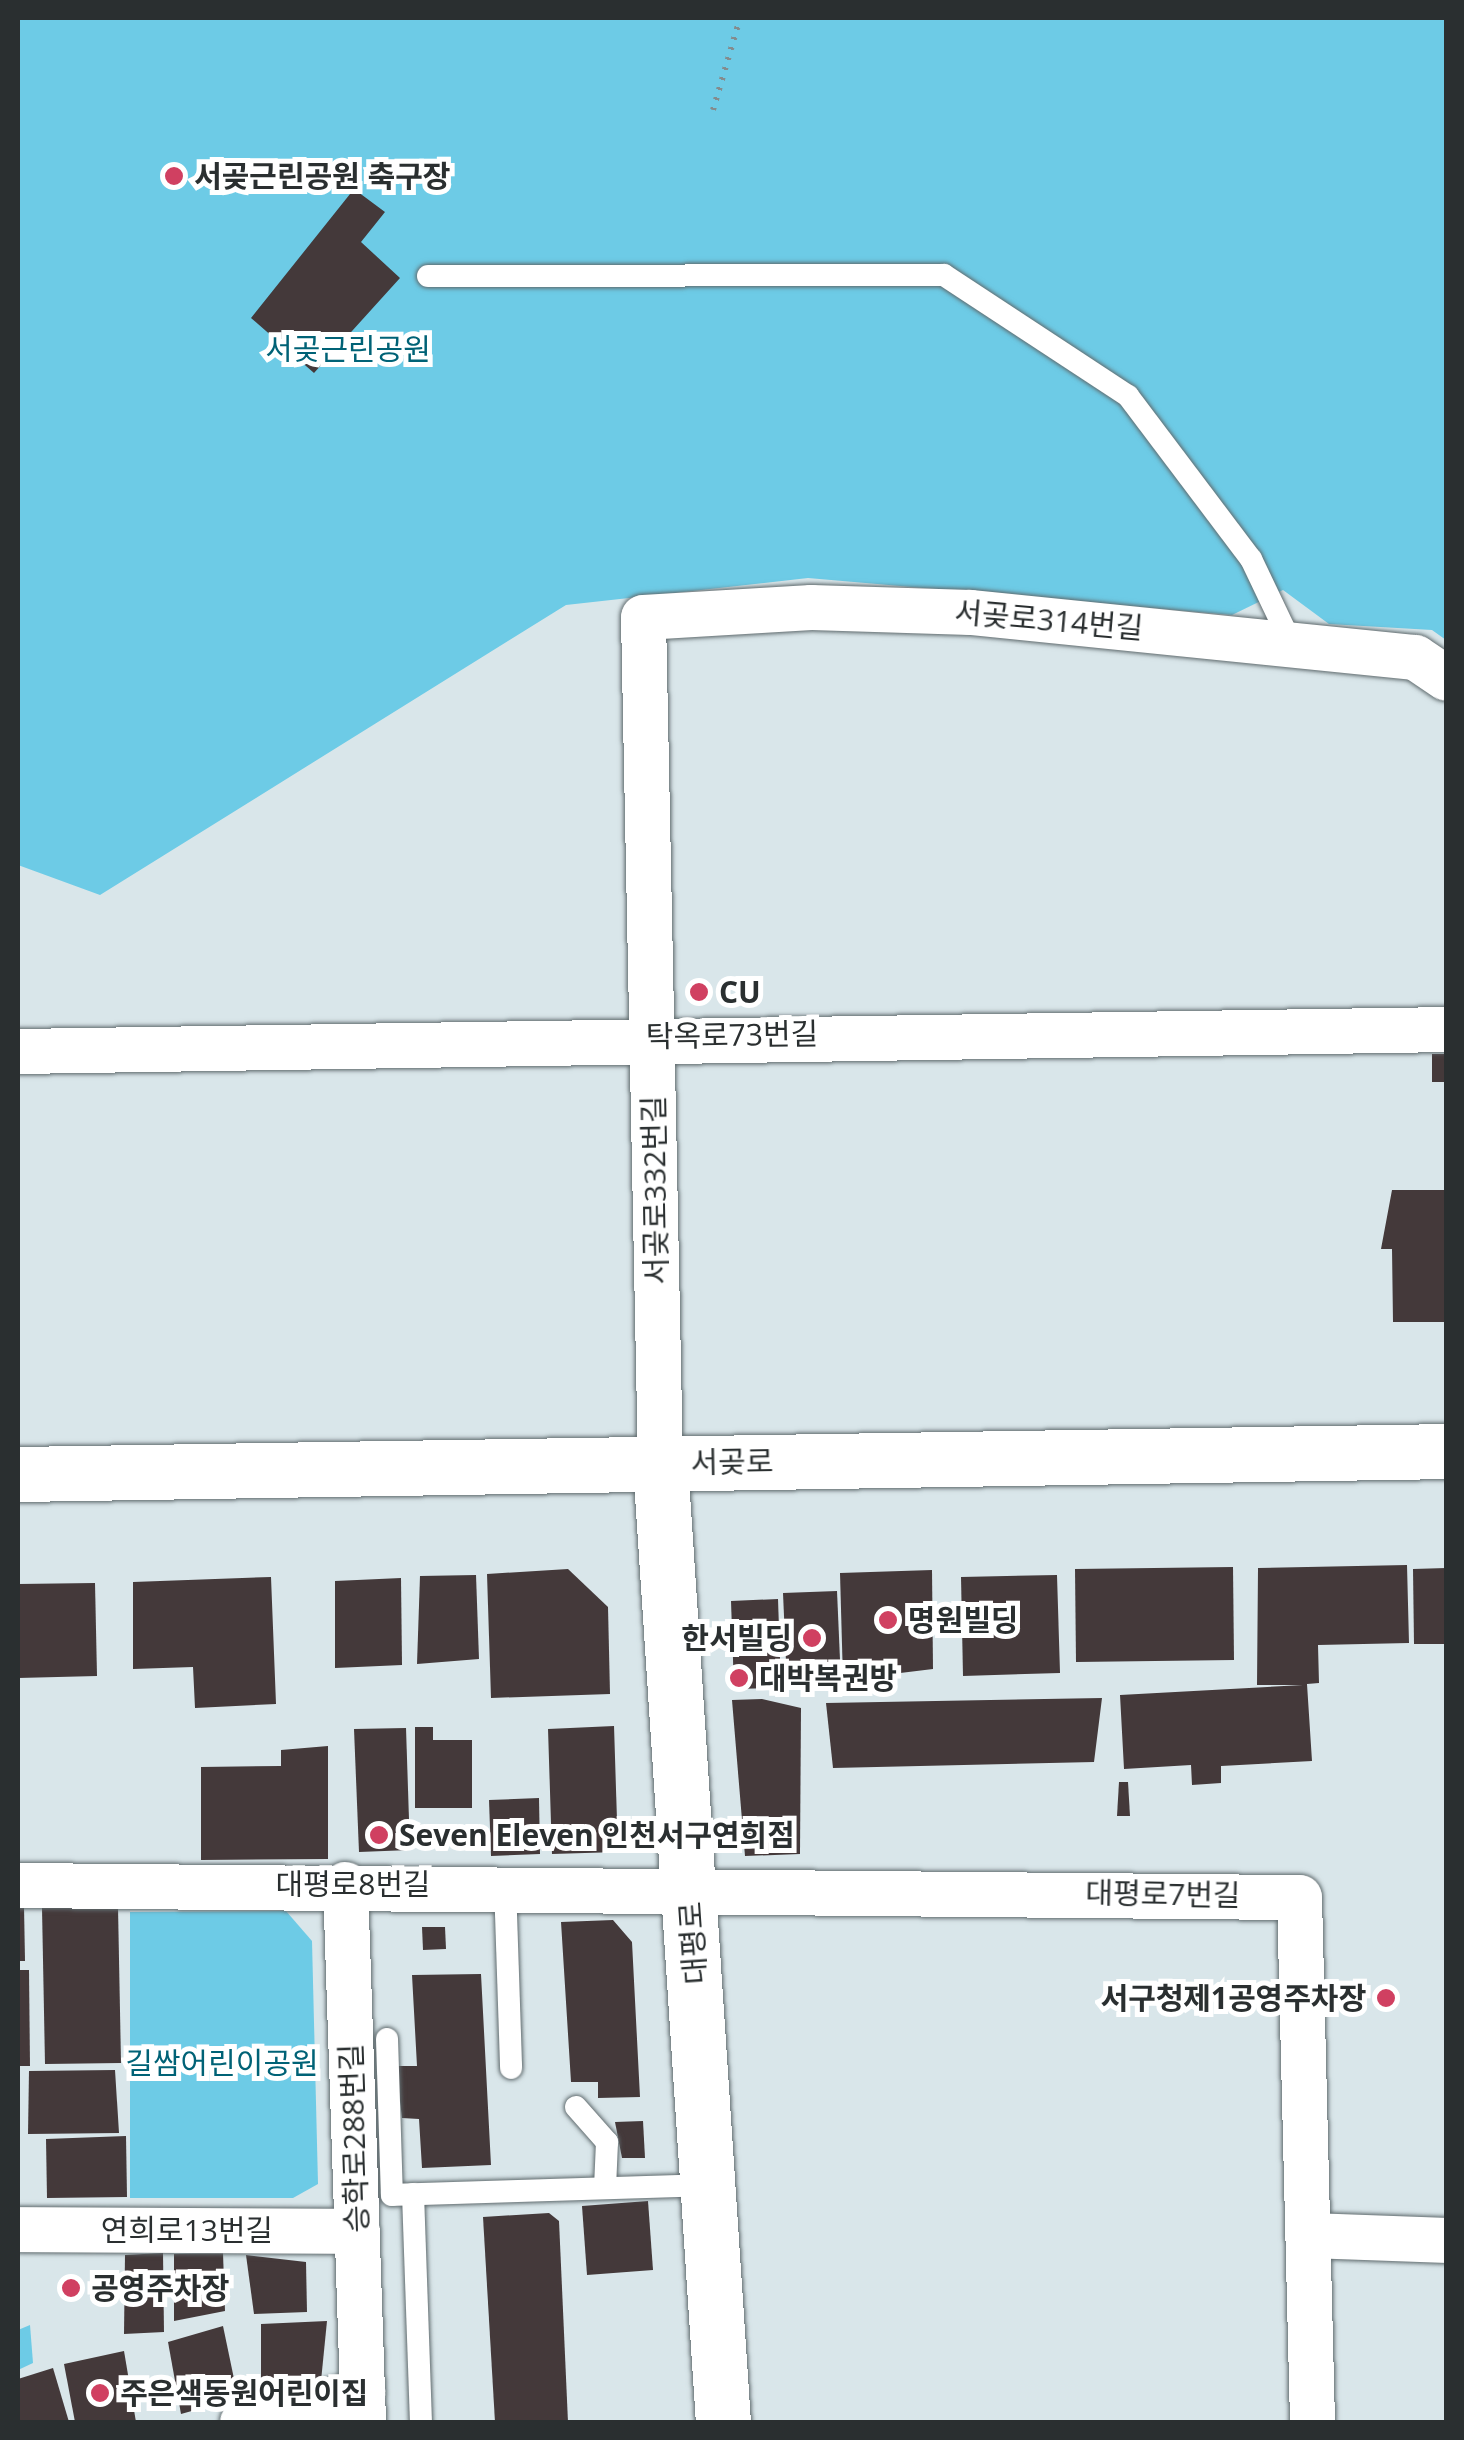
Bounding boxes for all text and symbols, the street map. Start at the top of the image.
place label: 서곶근린공원 축구장 [194,158,450,194]
marker: 서곶근린공원 축구장 [163,165,185,187]
park label: 서곶근린공원 [265,331,431,367]
street label: 서곶로314번길 [953,594,1145,646]
place label: CU [719,974,761,1010]
marker: CU [688,981,710,1003]
street label: 탁옥로73번길 [646,1015,818,1055]
street label: 서곶로332번길 [635,1095,675,1285]
street label: 서곶로 [690,1443,774,1481]
place label: 명원빌딩 [908,1602,1018,1638]
marker: 명원빌딩 [877,1609,899,1631]
place label: 한서빌딩 [682,1620,792,1656]
marker: 한서빌딩 [801,1627,823,1649]
place label: 대박복권방 [759,1660,897,1696]
marker: 대박복권방 [728,1667,750,1689]
place label: Seven Eleven 인천서구연희점 [399,1817,795,1853]
marker: Seven Eleven 인천서구연희점 [368,1824,390,1846]
street label: 대평로8번길 [275,1866,431,1902]
street label: 대평로7번길 [1085,1875,1241,1913]
street label: 대평로 [672,1900,714,1986]
place label: 서구청제1공영주차장 [1100,1980,1366,2016]
marker: 서구청제1공영주차장 [1375,1987,1397,2009]
street label: 승학로288번길 [333,2043,375,2233]
park label: 길쌈어린이공원 [125,2045,319,2081]
street label: 연희로13번길 [101,2212,273,2248]
place label: 공영주차장 [91,2270,229,2306]
marker: 공영주차장 [60,2277,82,2299]
place label: 주은색동원어린이집 [120,2375,368,2411]
marker: 주은색동원어린이집 [89,2382,111,2404]

